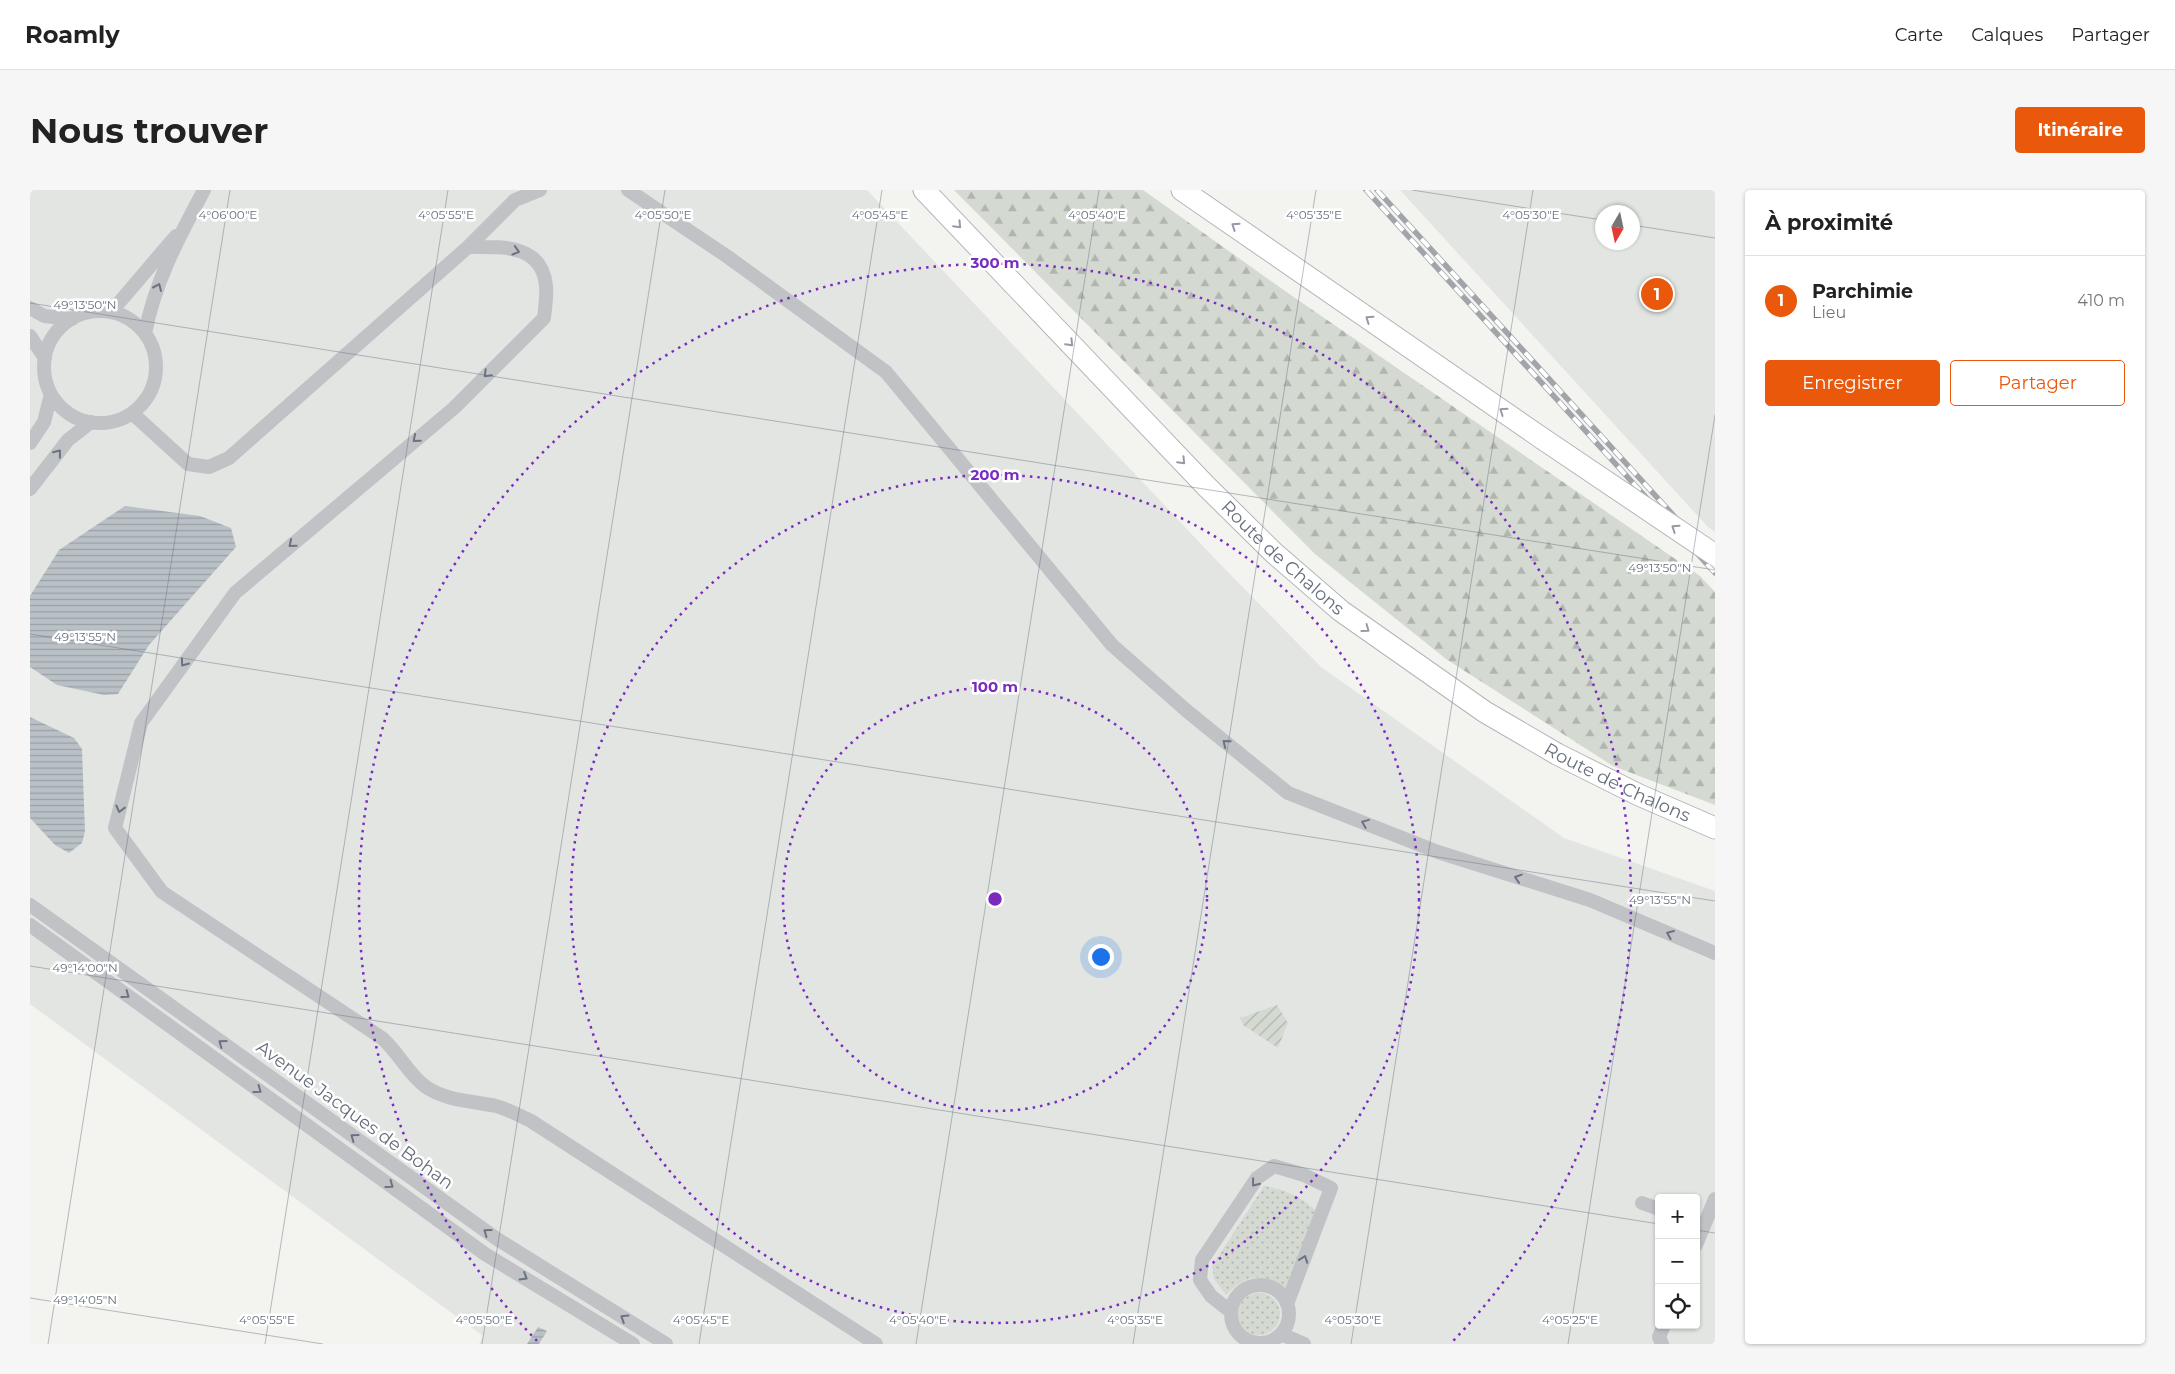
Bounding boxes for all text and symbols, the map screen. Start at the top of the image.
text: Roamly [25,20,120,49]
text: Carte [1895,24,1943,46]
text: Calques [1971,24,2043,46]
text: Partager [2071,24,2150,46]
button: Itinéraire [2015,107,2145,153]
text: Nous trouver [30,109,268,152]
north arrow [1595,205,1640,250]
text: 4°06'00"E [199,207,257,222]
text: 4°05'55"E [418,207,474,222]
text: 4°05'50"E [634,207,692,222]
text: 4°05'45"E [852,207,908,222]
text: 4°05'40"E [1068,207,1126,222]
text: 4°05'35"E [1286,207,1342,222]
text: 4°05'30"E [1502,207,1560,222]
text: À proximité [1765,210,1893,235]
one-way arrow [952,220,961,229]
one-way arrow [1231,223,1241,232]
one-way arrow [511,245,520,255]
text: 300 m [969,253,1020,272]
pin: 1 [1641,275,1673,313]
text: Parchimie [1812,280,1913,303]
one-way arrow [152,283,163,292]
text: 1 [1778,291,1784,310]
text: 410 m [2077,291,2125,310]
text: 49°13'50"N [53,297,117,312]
text: Lieu [1812,303,1846,322]
one-way arrow [1365,316,1375,325]
one-way arrow [1064,337,1073,346]
button: Enregistrer [1765,360,1940,406]
button: Partager [1950,360,2125,406]
one-way arrow [484,368,493,377]
one-way arrow [1499,408,1509,417]
one-way arrow [413,433,422,442]
one-way arrow [52,450,60,459]
one-way arrow [1176,455,1185,464]
text: 200 m [970,465,1020,484]
street label: Route de Chalons [1216,496,1349,620]
one-way arrow [1671,525,1680,534]
one-way arrow [289,538,298,547]
text: 49°13'50"N [1628,560,1692,575]
one-way arrow [1360,623,1370,632]
text: 49°13'55"N [54,629,116,644]
one-way arrow [181,657,190,667]
text: 100 m [972,677,1018,696]
street label: Route de Chalons [1540,738,1694,827]
one-way arrow [1223,740,1232,748]
one-way arrow [115,805,125,813]
one-way arrow [1361,819,1370,829]
one-way arrow [1514,873,1523,883]
centre of rings [986,890,1004,908]
text: 49°13'55"N [1629,892,1691,907]
one-way arrow [1666,930,1675,941]
your location [1088,944,1114,970]
text: 49°14'00"N [52,960,118,975]
one-way arrow [120,989,130,998]
street label: Avenue Jacques de Bohan [252,1036,458,1194]
one-way arrow [218,1040,228,1049]
one-way arrow [252,1084,262,1093]
one-way arrow [351,1134,360,1143]
one-way arrow [1252,1177,1260,1186]
one-way arrow [384,1179,394,1188]
map controls [1655,1194,1700,1329]
button: + [1655,1194,1700,1239]
one-way arrow [483,1229,492,1238]
button: − [1655,1239,1700,1284]
one-way arrow [1298,1255,1308,1264]
one-way arrow [518,1271,527,1281]
button: locate [1655,1284,1700,1329]
text: 49°14'05"N [53,1292,117,1307]
text: 4°05'55"E [239,1312,295,1327]
text: 4°05'50"E [455,1312,513,1327]
text: 4°05'45"E [673,1312,729,1327]
text: 4°05'40"E [889,1312,947,1327]
text: 4°05'35"E [1107,1312,1163,1327]
text: 4°05'30"E [1324,1312,1382,1327]
text: 4°05'25"E [1542,1312,1598,1327]
one-way arrow [621,1315,630,1325]

